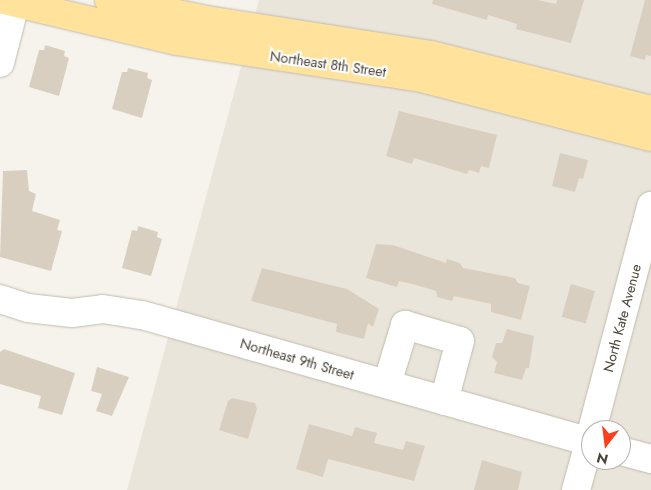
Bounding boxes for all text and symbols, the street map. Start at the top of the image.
street label: Northeast 8th Street [269,48,387,80]
street label: North Kate Avenue [599,262,645,374]
street label: Northeast 9th Street [238,335,356,383]
north arrow [581,420,631,470]
text: N [594,447,610,470]

